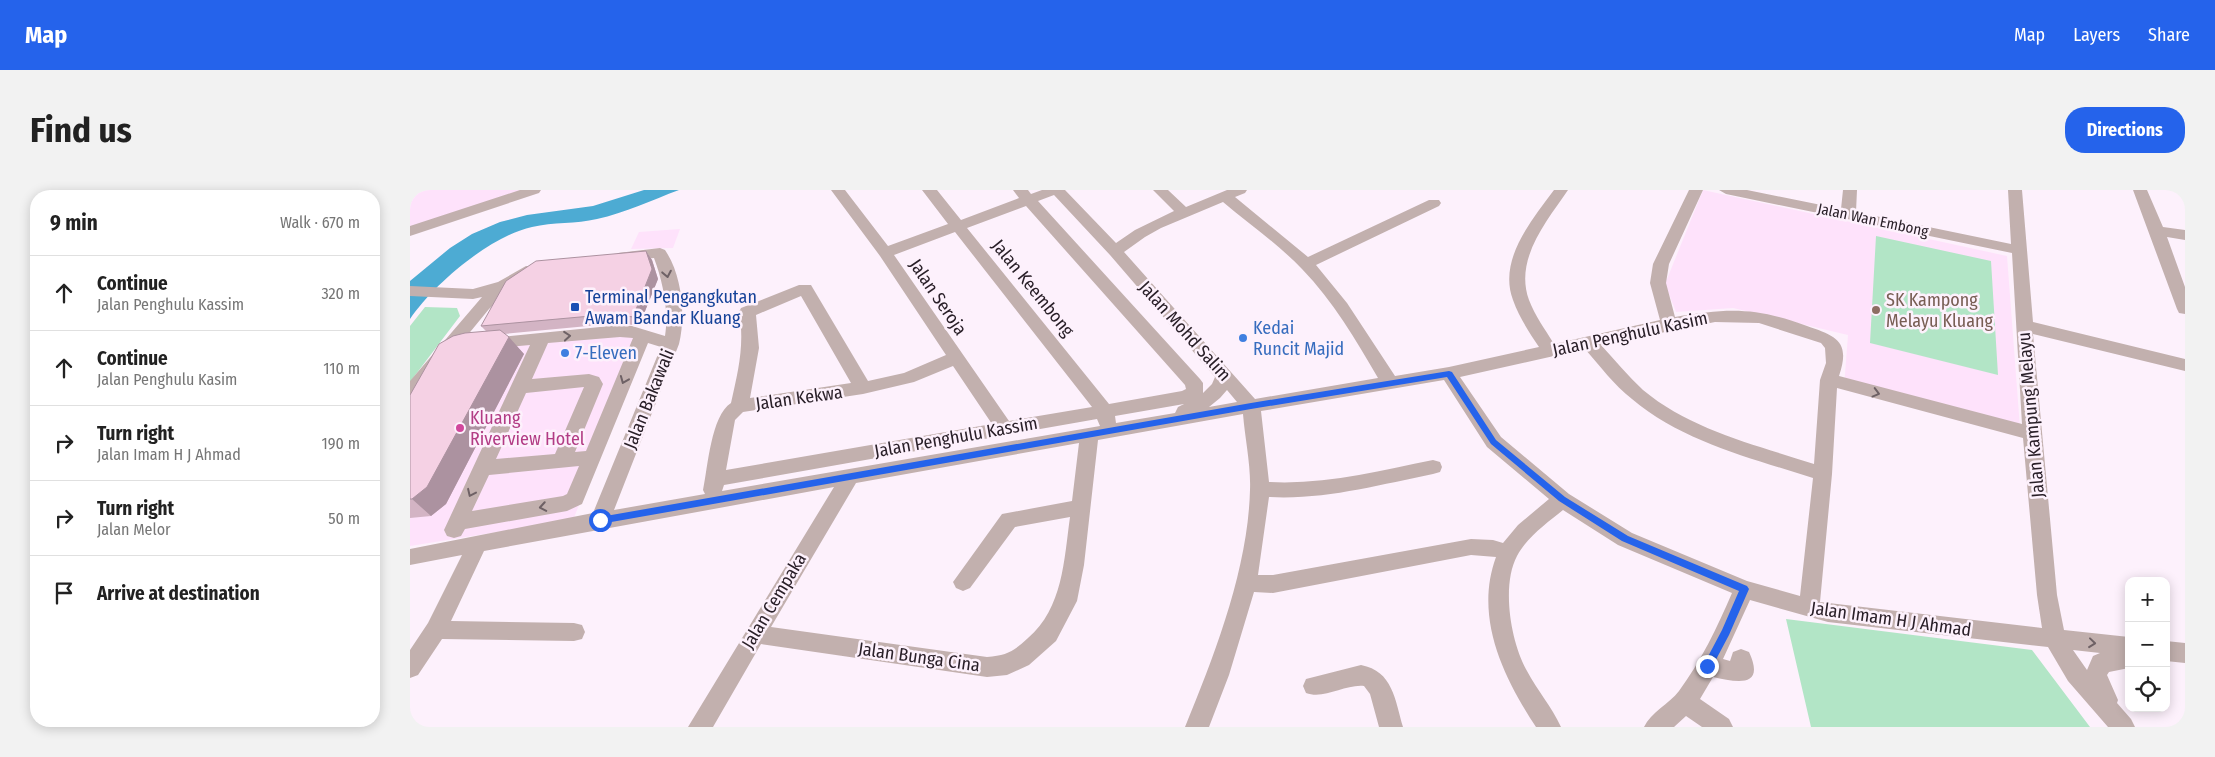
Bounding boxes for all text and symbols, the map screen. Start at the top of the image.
text: Map [25,21,67,49]
text: Map [2014,24,2045,46]
text: Layers [2073,24,2120,46]
text: Share [2148,24,2190,46]
button: Directions [2065,107,2185,153]
text: Find us [30,109,132,151]
street label: Jalan Wan Embong [1816,199,1930,241]
text: 9 min [50,210,98,236]
text: Walk · 670 m [280,213,360,232]
street label: Jalan Keembong [987,235,1079,341]
street label: Jalan Seroja [905,255,972,339]
one-way arrow [661,270,672,278]
text: Continue [97,272,168,295]
street label: Jalan Mohd Salim [1134,276,1236,386]
icon: ahead [50,279,78,307]
text: 320 m [321,284,360,303]
place label: Terminal Pengangkutan Awam Bandar Kluang [585,286,757,329]
place label: SK Kampong Melayu Kluang [1886,289,1994,332]
text: Jalan Penghulu Kassim [97,295,244,314]
marker: Terminal Pengangkutan Awam Bandar Kluang [569,301,581,313]
marker: SK Kampong Melayu Kluang [1870,304,1882,316]
street label: Jalan Penghulu Kasim [1550,307,1710,361]
place label: Kedai Runcit Majid [1253,317,1344,360]
one-way arrow [563,331,571,342]
street label: Jalan Kampung Melayu [2013,331,2049,499]
marker: Kedai Runcit Majid [1237,332,1249,344]
place label: 7-Eleven [575,342,637,364]
street label: Jalan Bakawali [619,346,679,452]
text: Continue [97,347,168,370]
marker: 7-Eleven [559,347,571,359]
icon: ahead [50,354,78,382]
text: 110 m [323,359,360,378]
text: Jalan Penghulu Kasim [97,370,237,389]
one-way arrow [620,375,631,384]
street label: Jalan Kekwa [754,381,844,415]
one-way arrow [1872,387,1880,397]
place label: Kluang Riverview Hotel [470,407,585,450]
street label: Jalan Penghulu Kassim [873,412,1039,462]
text: Turn right [97,422,174,445]
marker: Kluang Riverview Hotel [454,422,466,434]
icon: right [50,429,78,457]
text: 190 m [322,434,360,453]
text: Jalan Imam H J Ahmad [97,445,241,464]
one-way arrow [467,488,477,497]
text: Turn right [97,497,174,520]
one-way arrow [539,501,547,512]
icon: right [50,504,78,532]
text: 50 m [328,509,360,528]
route start [589,509,612,532]
text: Jalan Melor [97,520,171,539]
street label: Jalan Cempaka [737,549,811,653]
map controls [2125,577,2170,712]
button: + [2125,577,2170,622]
icon: arrive [50,579,78,607]
text: Arrive at destination [97,582,260,605]
street label: Jalan Imam H J Ahmad [1809,597,1973,641]
button: − [2125,622,2170,667]
one-way arrow [2088,637,2096,648]
street label: Jalan Bunga Cina [857,638,981,676]
route end [1696,655,1719,678]
button: locate [2125,667,2170,712]

